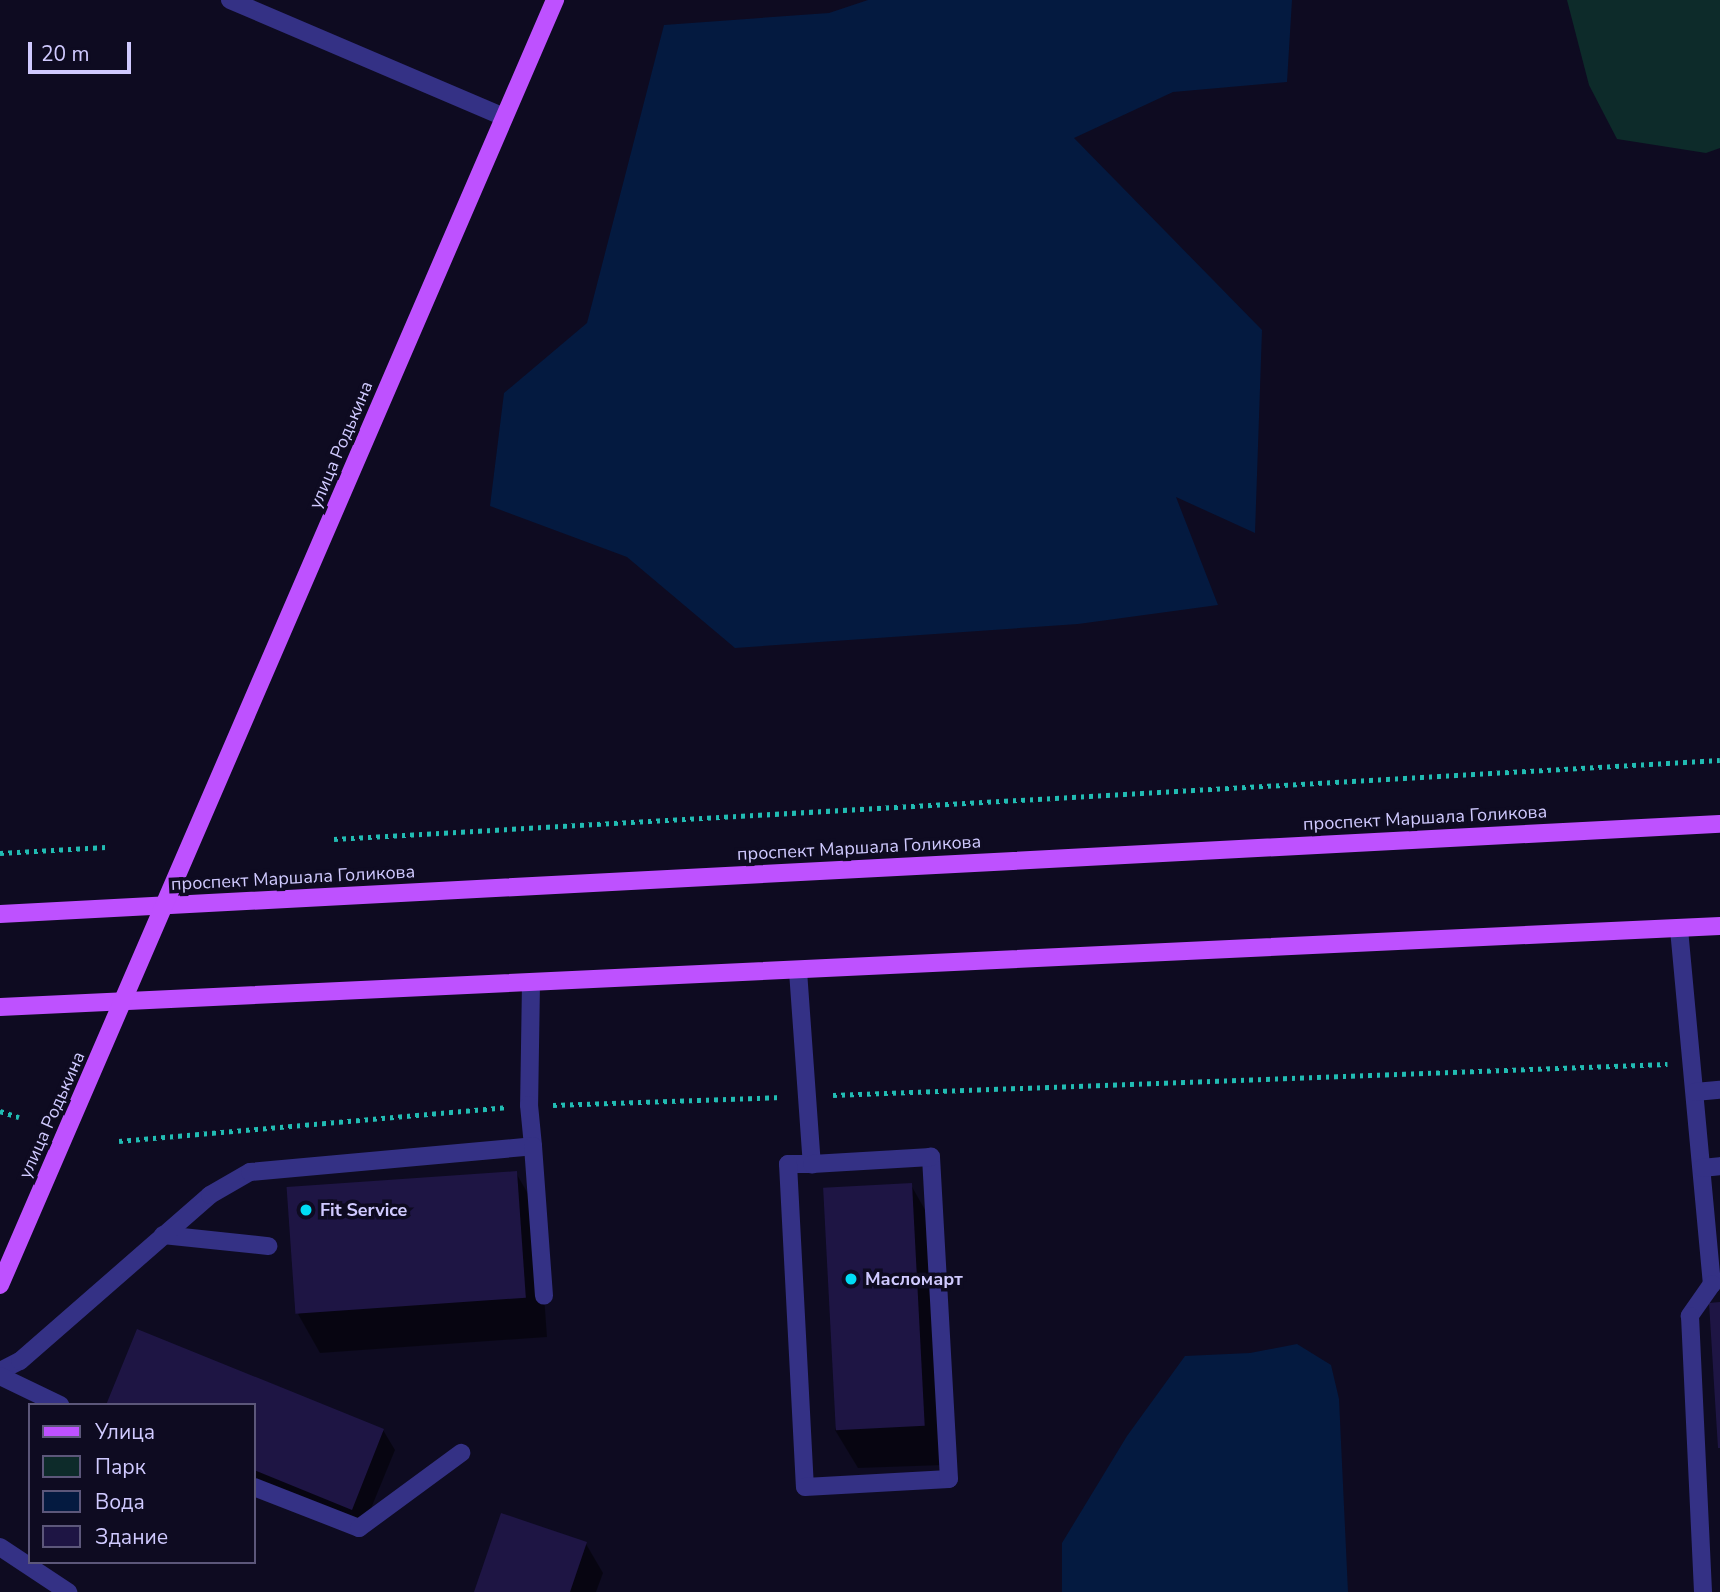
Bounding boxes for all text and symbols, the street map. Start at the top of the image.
scale bar [32,28,135,72]
text: 20 m [41,40,90,68]
street label: улица Родькина [304,378,378,512]
street label: проспект Маршала Голикова [1302,801,1548,835]
street label: проспект Маршала Голикова [736,831,982,865]
street label: проспект Маршала Голикова [170,861,416,895]
street label: улица Родькина [14,1048,90,1182]
place label: Fit Service [320,1199,407,1221]
marker: Fit Service [298,1202,314,1218]
place label: Масломарт [865,1268,963,1290]
marker: Масломарт [843,1271,859,1287]
legend [28,1403,256,1564]
text: Улица [95,1418,155,1446]
text: Парк [95,1453,146,1481]
text: Вода [95,1488,145,1516]
text: Здание [95,1523,168,1551]

